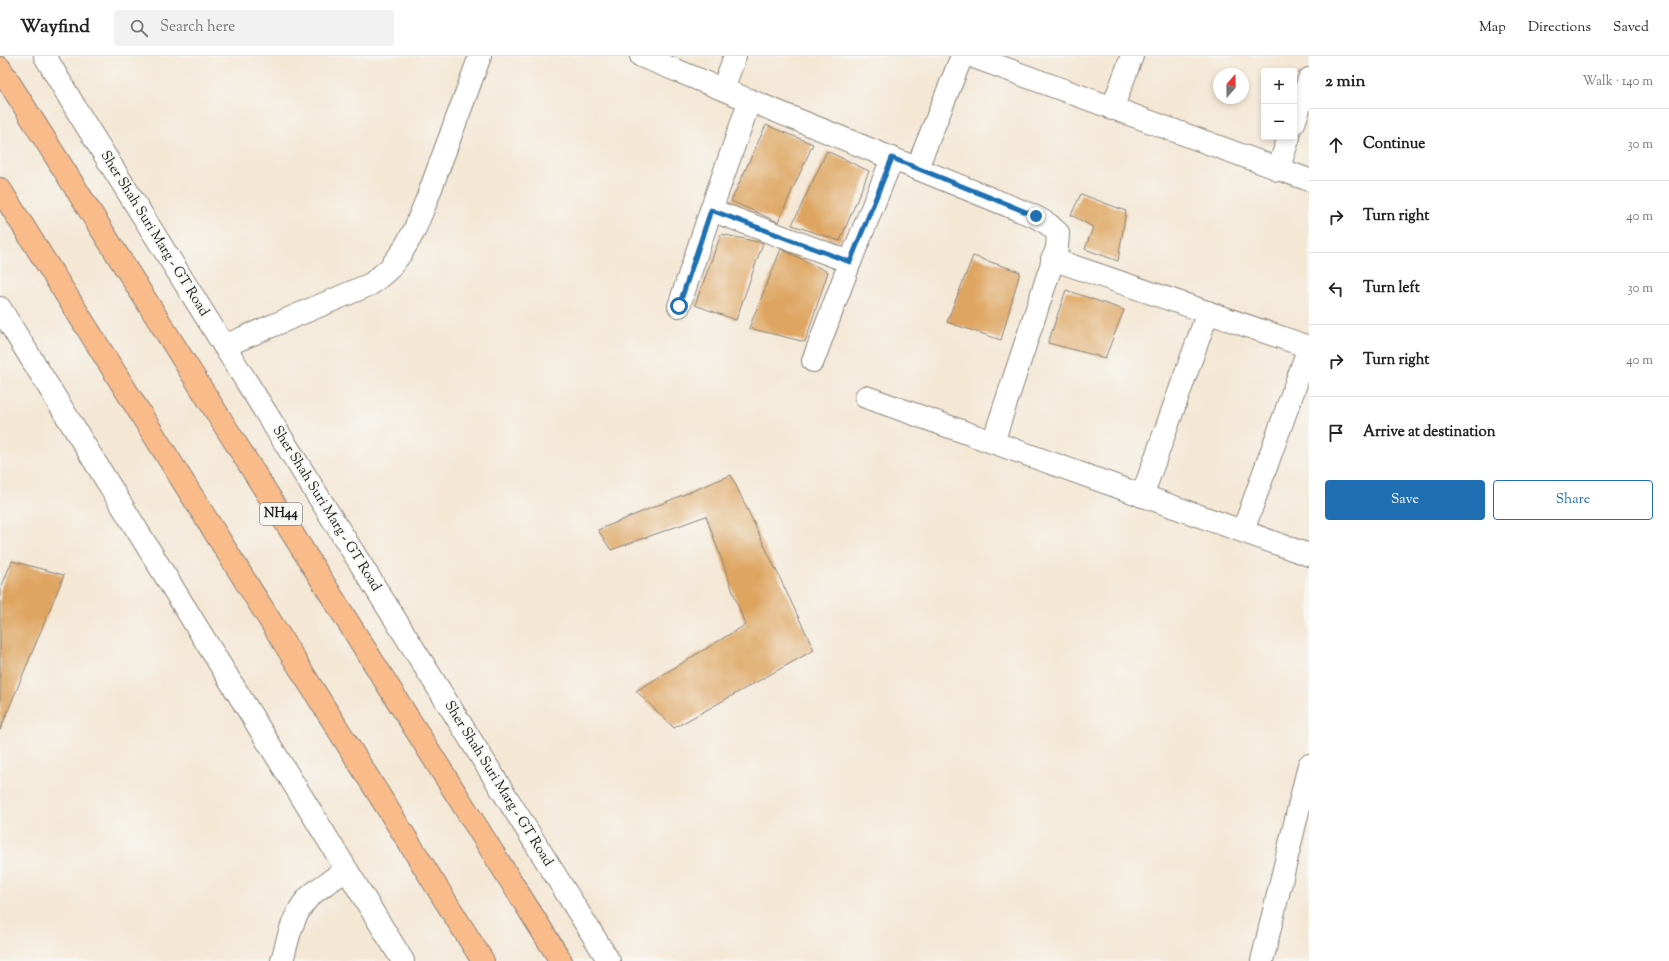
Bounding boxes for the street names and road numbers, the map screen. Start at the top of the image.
street label: Sher Shah Suri Marg - GT Road [95,147,213,321]
street label: Sher Shah Suri Marg - GT Road [267,422,385,596]
road number: NH44 [260,503,302,525]
street label: Sher Shah Suri Marg - GT Road [439,697,557,871]

